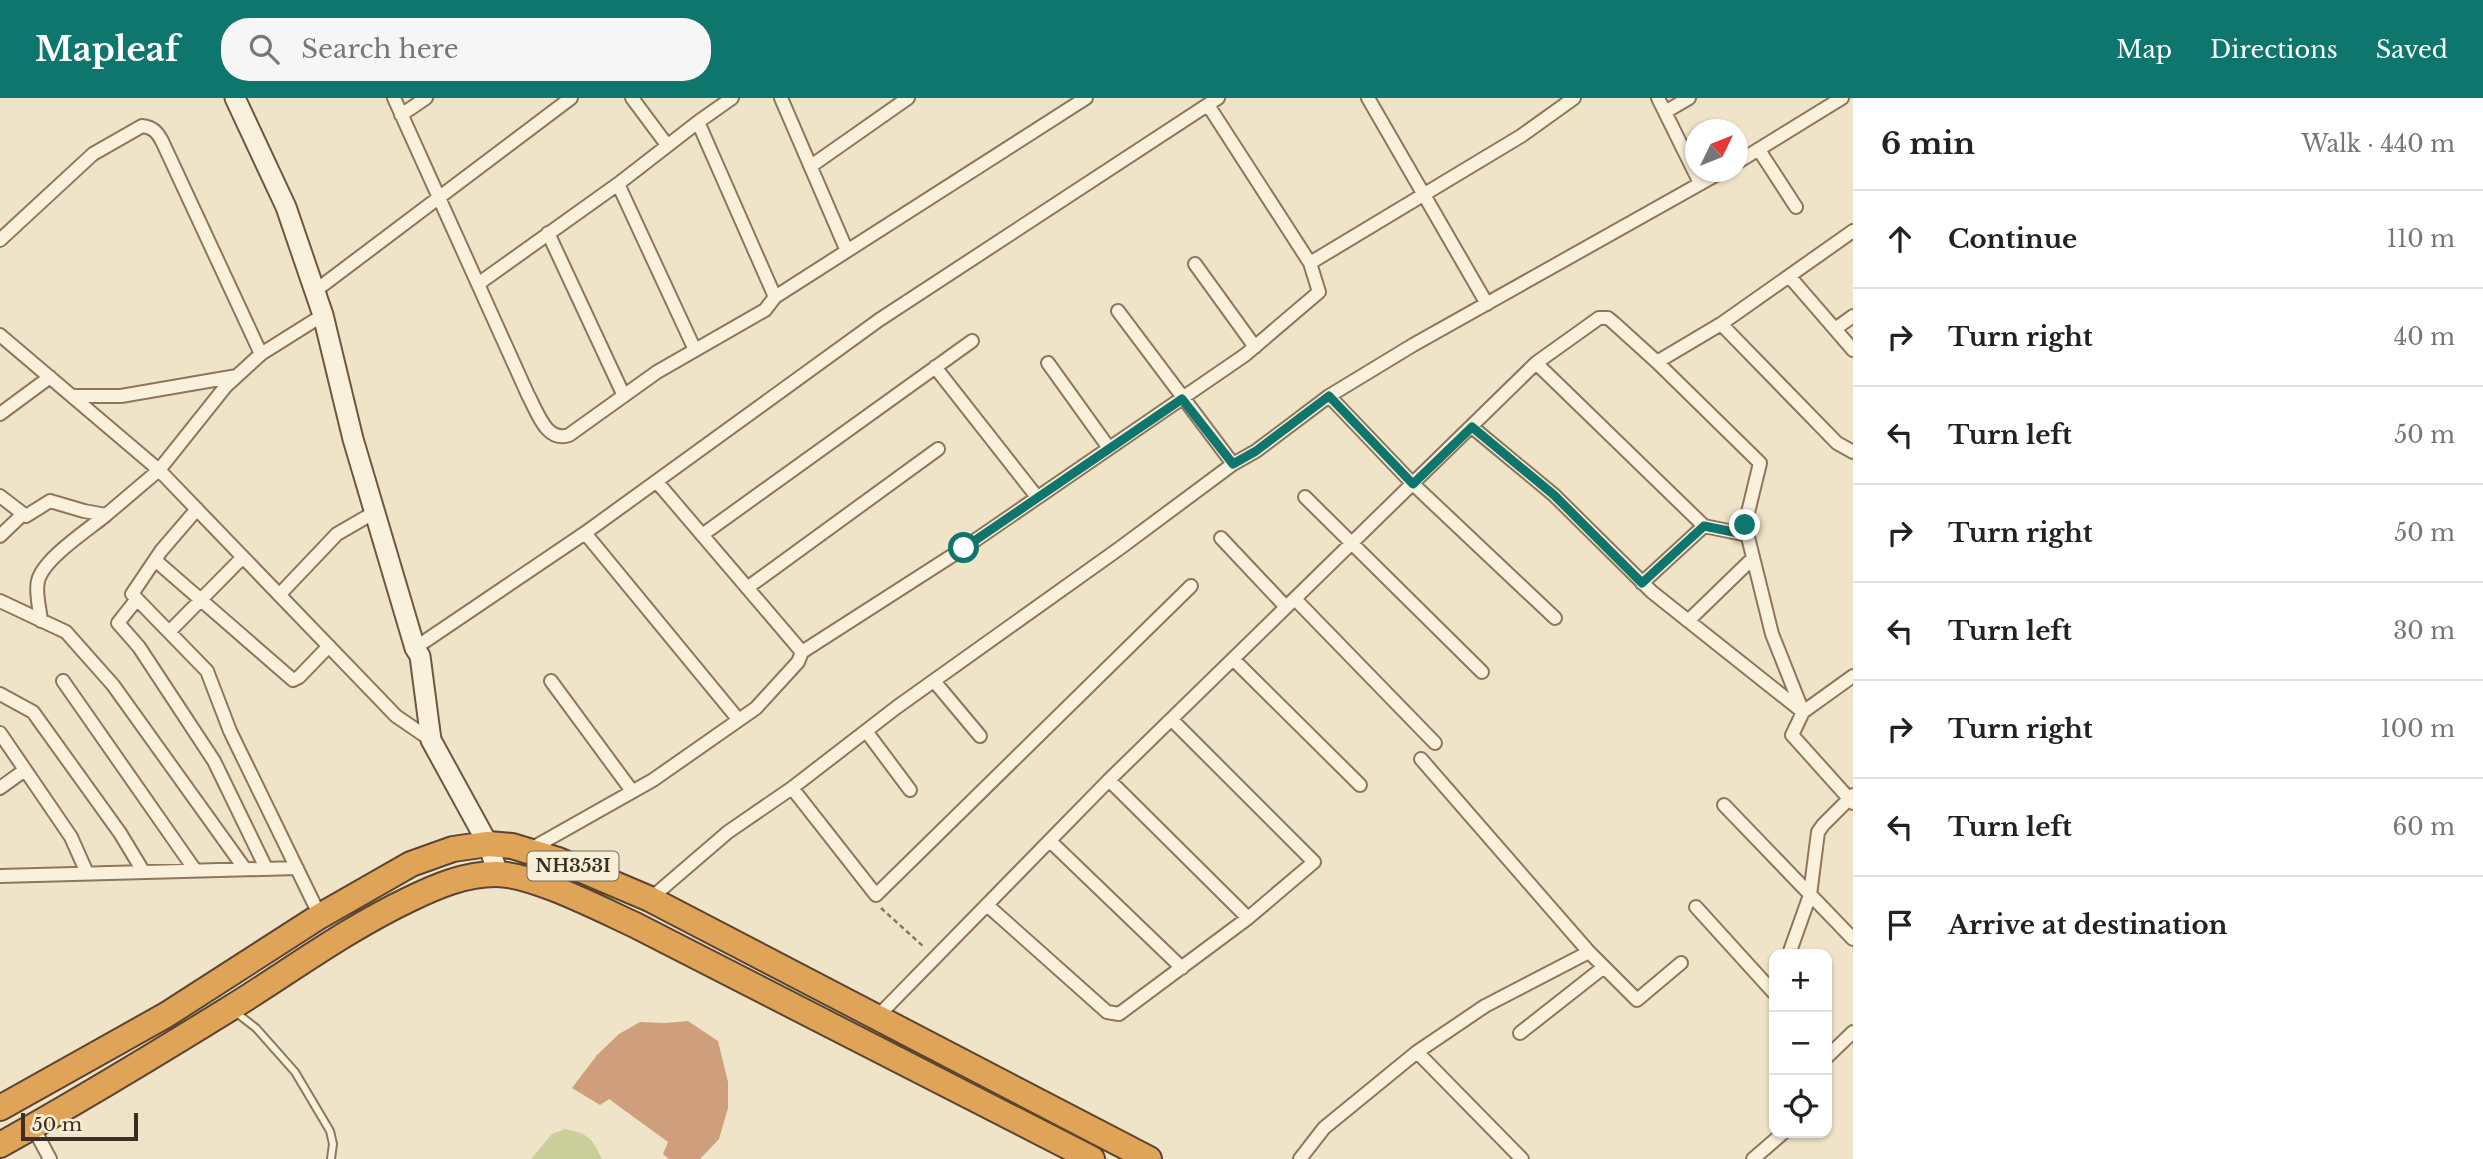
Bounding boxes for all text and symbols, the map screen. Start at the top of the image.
search box [221,18,711,81]
text: Mapleaf [35,29,179,70]
icon: search [245,30,283,68]
text: Search here [301,33,459,65]
text: Map [2116,35,2172,64]
text: Directions [2210,35,2338,64]
text: Saved [2376,35,2448,64]
north arrow [1685,119,1748,182]
text: 6 min [1881,125,1975,162]
text: Walk · 440 m [2302,130,2455,158]
icon: ahead [1881,220,1919,258]
text: Continue [1948,223,2077,255]
text: 110 m [2387,225,2455,253]
icon: right [1881,318,1919,356]
text: Turn right [1948,321,2093,353]
text: 40 m [2394,323,2455,351]
icon: left [1881,416,1919,454]
text: Turn left [1948,419,2072,451]
text: 50 m [2394,421,2455,449]
route end [1729,509,1760,540]
icon: right [1881,514,1919,552]
text: Turn right [1948,517,2093,549]
text: 50 m [2394,519,2455,547]
route start [948,532,979,563]
icon: left [1881,612,1919,650]
text: Turn left [1948,615,2072,647]
text: 30 m [2393,617,2455,645]
icon: right [1881,710,1919,748]
text: Turn right [1948,713,2093,745]
text: 100 m [2381,715,2455,743]
icon: left [1881,808,1919,846]
text: Turn left [1948,811,2072,843]
text: 60 m [2393,813,2455,841]
road number: NH353I [528,852,618,880]
icon: arrive [1881,906,1919,944]
text: Arrive at destination [1948,909,2228,941]
map controls [1769,949,1832,1138]
button: + [1769,949,1832,1012]
button: − [1769,1012,1832,1075]
button: locate [1769,1075,1832,1138]
scale bar [21,1110,138,1142]
text: 50 m [32,1113,82,1136]

